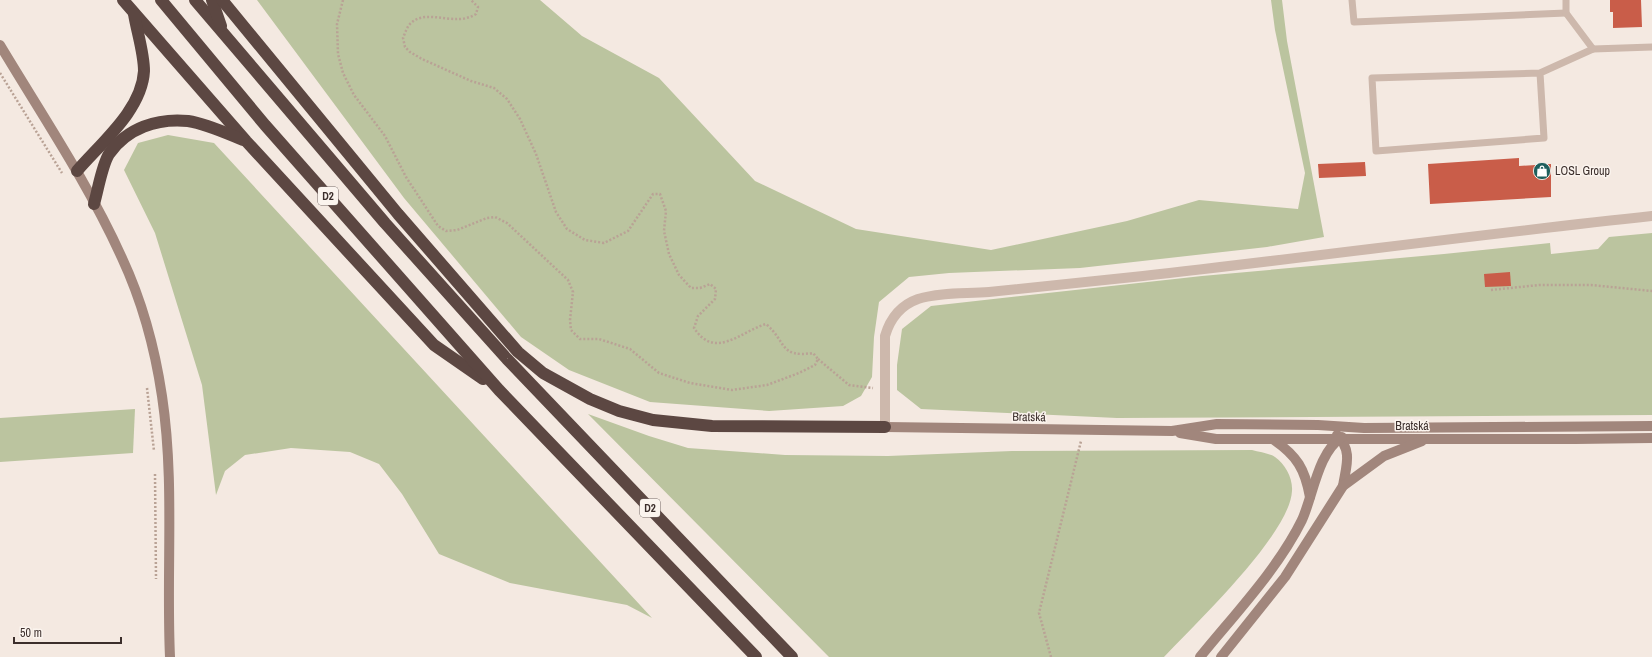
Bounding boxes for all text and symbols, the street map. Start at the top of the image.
shop icon: LOSL Group [1532,161,1552,181]
place label: LOSL Group [1555,163,1610,179]
road number: D2 [318,187,338,205]
street label: Bratská [1012,409,1046,425]
street label: Bratská [1395,418,1429,434]
road number: D2 [640,499,660,517]
scale bar [14,619,121,645]
text: 50 m [20,625,42,641]

